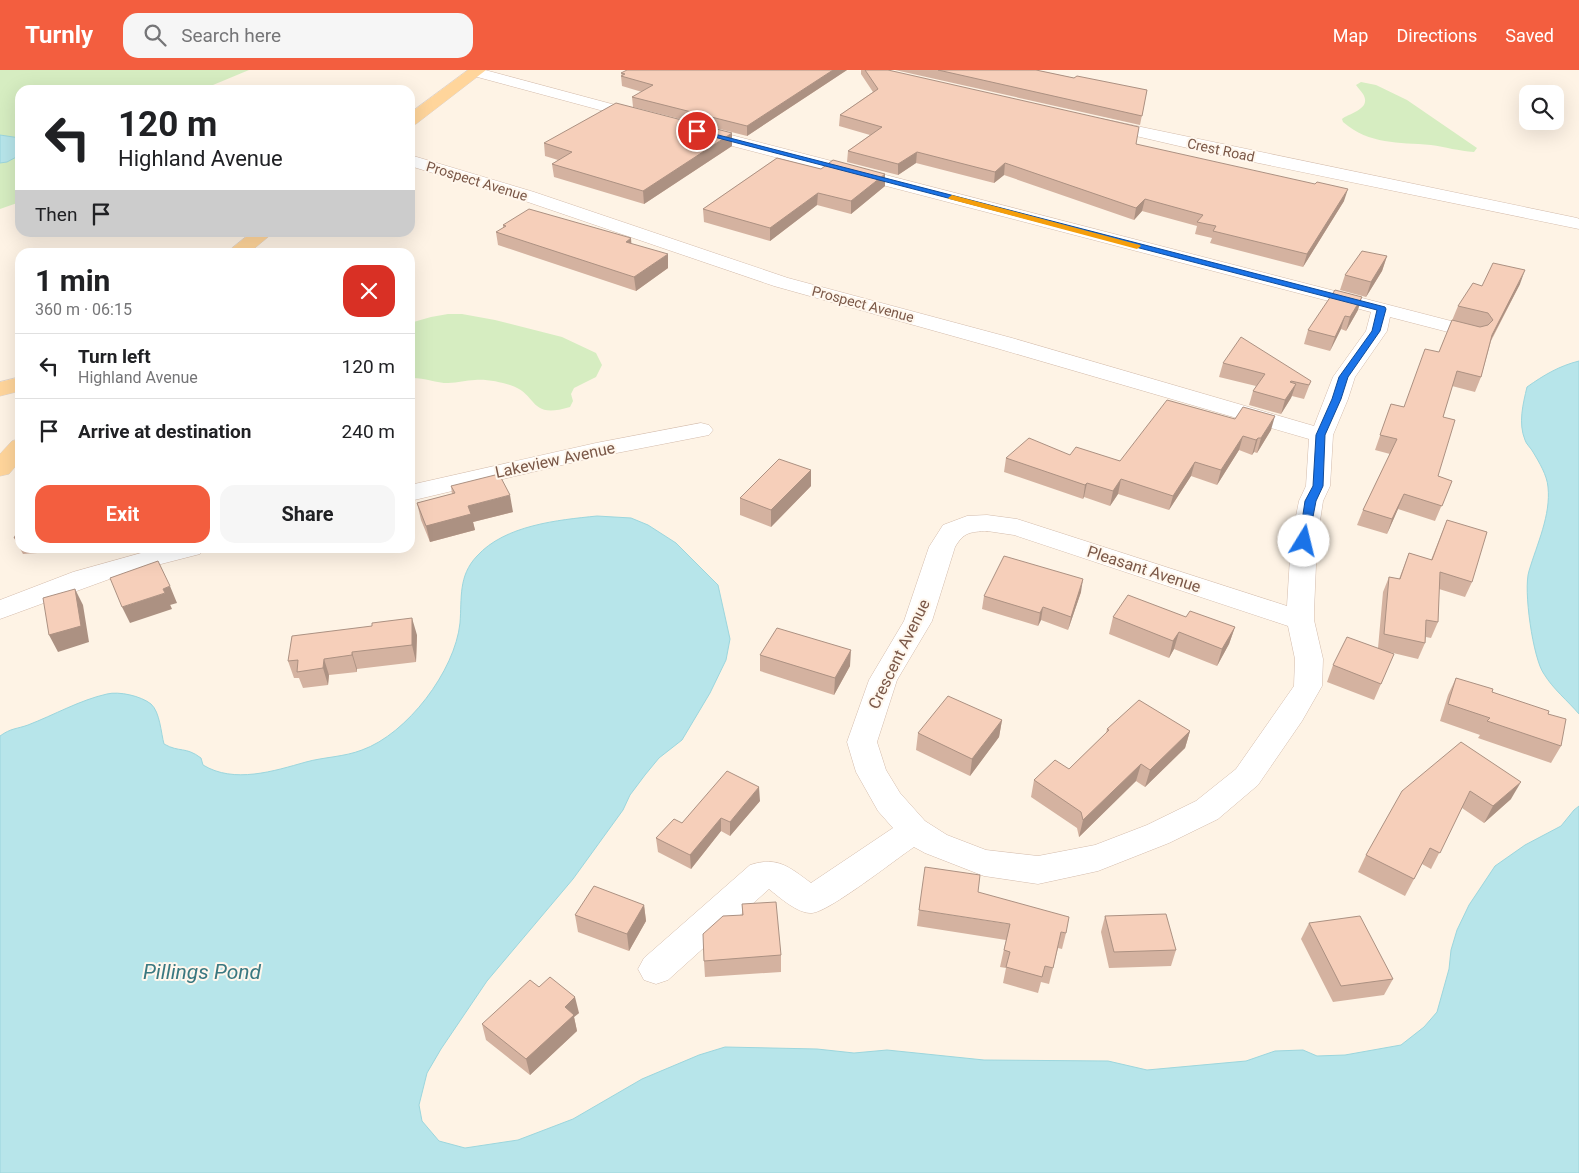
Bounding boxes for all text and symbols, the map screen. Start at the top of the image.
search box [123,13,473,58]
text: Turnly [25,21,93,49]
icon: search [141,21,169,49]
text: Search here [181,24,281,47]
text: Map [1333,25,1368,46]
text: Directions [1396,25,1477,46]
text: Saved [1505,25,1554,46]
map controls [1519,85,1564,130]
button: search [1519,85,1564,130]
text: 120 m [118,104,217,145]
icon: left [35,105,100,170]
pin [676,110,718,152]
icon: arrive [683,117,711,145]
street label: Crest Road [1186,135,1256,165]
text: Highland Avenue [118,146,283,171]
street label: Prospect Avenue [424,158,530,204]
icon: arrive [87,200,115,228]
text: Then [35,203,77,226]
text: 1 min [35,263,110,298]
button: close [343,265,395,317]
street label: Prospect Avenue [810,283,916,325]
text: 360 m · 06:15 [35,300,132,319]
text: Turn left [78,345,151,368]
icon: left [35,352,63,380]
text: 120 m [342,355,395,378]
text: Highland Avenue [78,368,198,387]
icon: arrive [35,417,63,445]
text: Arrive at destination [78,420,251,443]
text: 240 m [342,420,395,443]
street label: Lakeview Avenue [493,438,617,482]
button: Exit [35,485,210,543]
button: Share [220,485,395,543]
position arrow [1277,514,1329,566]
street label: Pleasant Avenue [1085,542,1203,596]
street label: Crescent Avenue [864,596,934,712]
water label: Pillings Pond [143,960,262,984]

